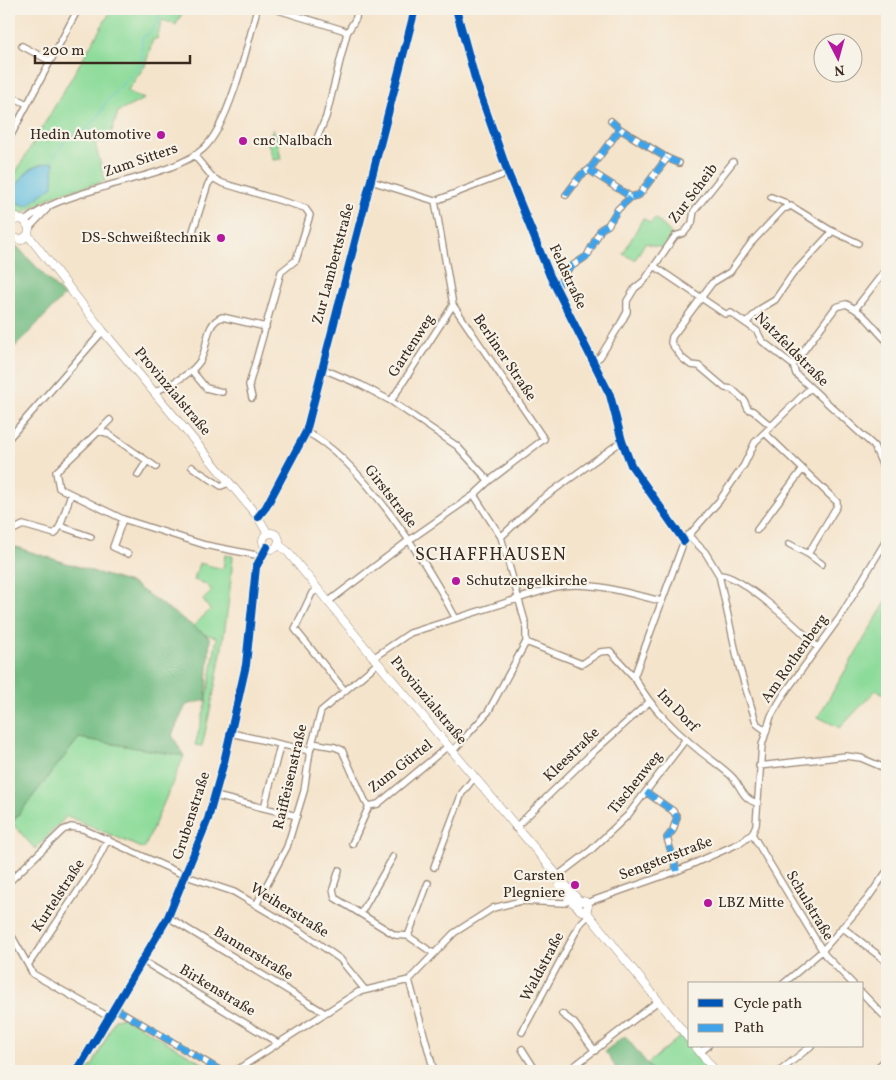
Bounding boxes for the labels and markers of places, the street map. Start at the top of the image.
place label: Hedin Automotive [30,125,151,146]
marker: Hedin Automotive [155,129,167,141]
place label: cnc Nalbach [253,131,332,152]
marker: cnc Nalbach [237,135,249,147]
place label: DS-Schweißtechnik [81,228,211,249]
marker: DS-Schweißtechnik [215,232,227,244]
place label: Schutzengelkirche [466,571,587,592]
marker: Schutzengelkirche [450,575,462,587]
place label: Carsten Plegniere [503,866,565,904]
marker: Carsten Plegniere [569,879,581,891]
place label: LBZ Mitte [718,893,784,914]
marker: LBZ Mitte [702,897,714,909]

